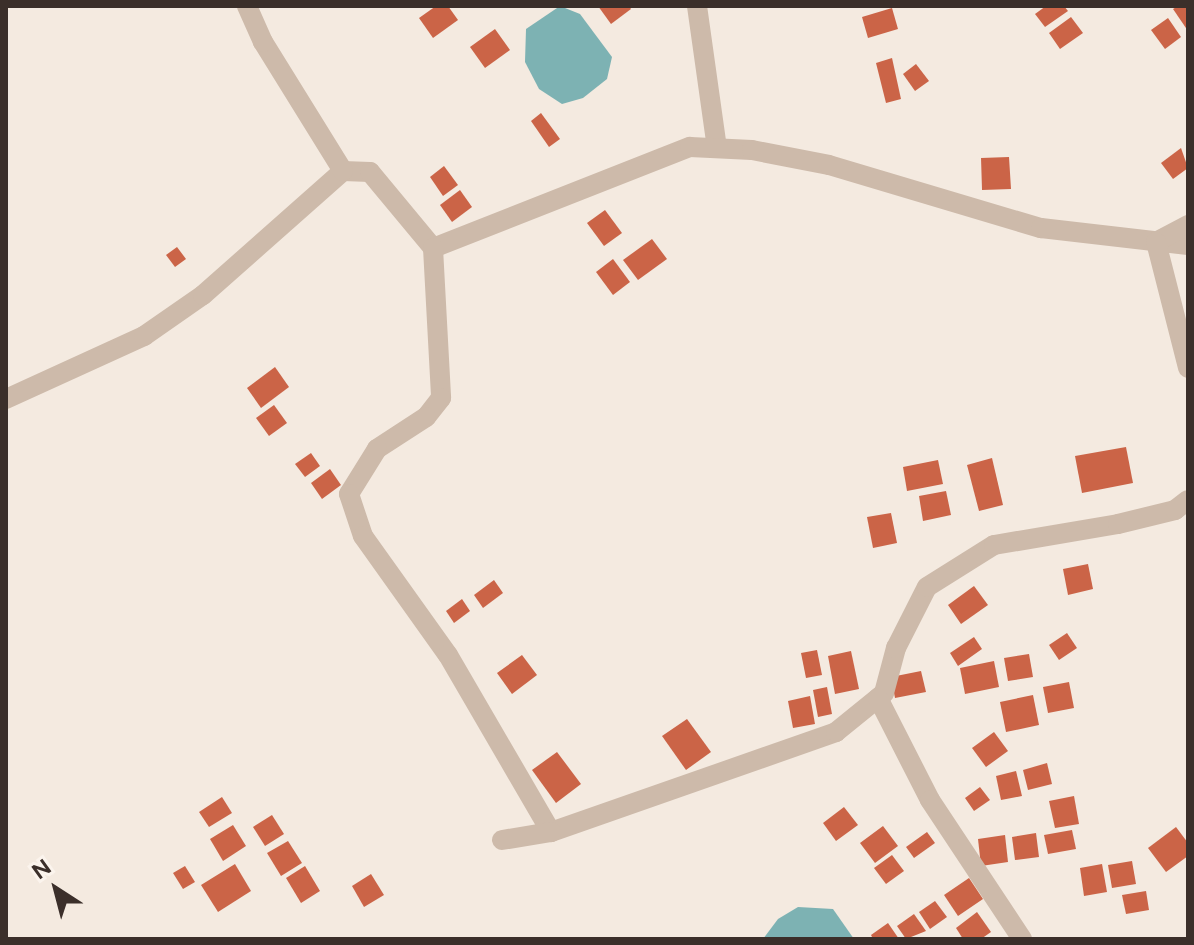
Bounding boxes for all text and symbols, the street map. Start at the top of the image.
north arrow [16,849,96,929]
text: N [27,853,56,885]

